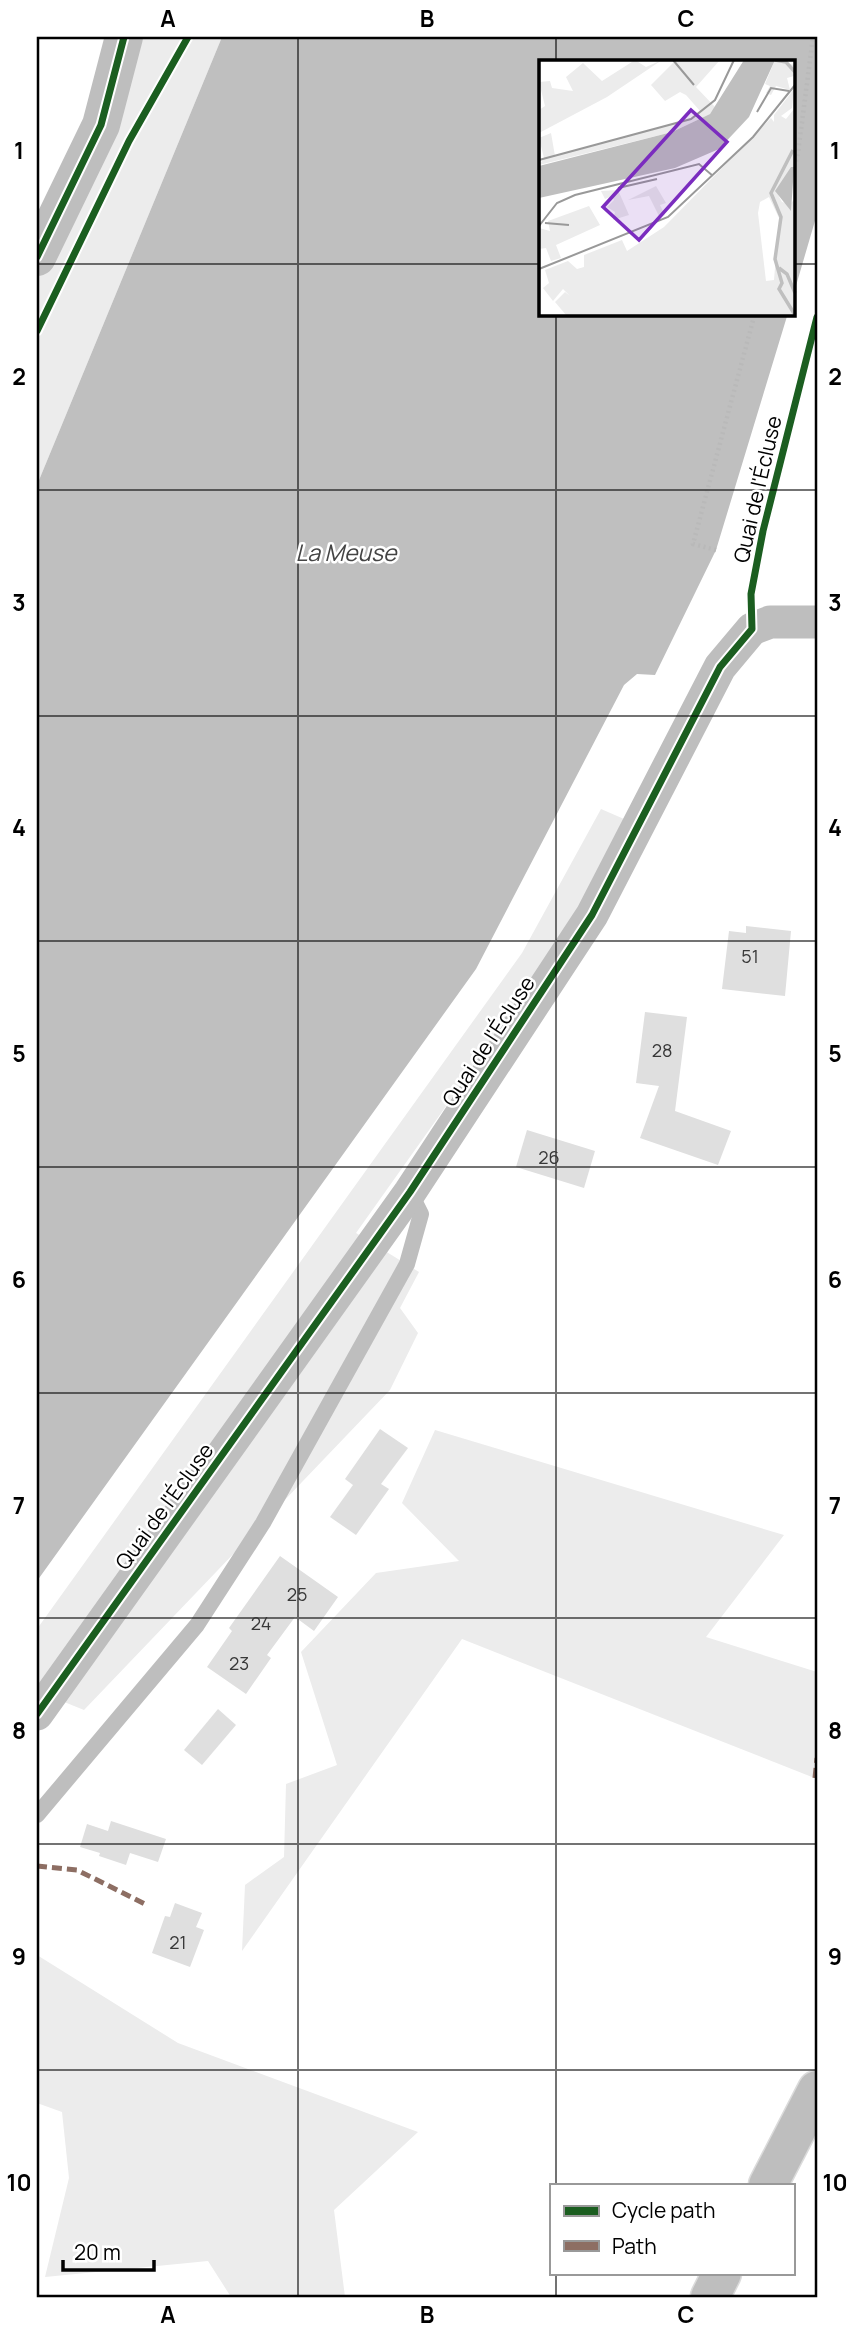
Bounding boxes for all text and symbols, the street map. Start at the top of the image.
text: A [160,2,176,34]
text: B [420,2,434,34]
text: C [678,2,695,34]
inset map [539,60,794,315]
text: 1 [14,134,24,166]
text: 1 [830,134,840,166]
text: 2 [12,360,26,392]
text: 2 [828,360,842,392]
street label: Quai de l'Écluse [726,413,788,565]
water label: La Meuse [295,536,398,568]
text: 3 [12,586,26,618]
text: 3 [828,586,842,618]
text: 4 [12,811,26,843]
text: 4 [828,811,842,843]
house number: 51 [741,944,759,968]
street label: Quai de l'Écluse [435,970,541,1112]
text: 5 [12,1037,26,1069]
text: 5 [828,1037,842,1069]
house number: 28 [652,1038,672,1062]
house number: 26 [538,1145,560,1169]
text: 6 [12,1263,26,1295]
text: 6 [828,1263,842,1295]
street label: Quai de l'Écluse [109,1437,219,1575]
text: 7 [13,1489,25,1521]
text: 7 [829,1489,841,1521]
house number: 25 [287,1582,307,1606]
house number: 24 [251,1611,271,1635]
house number: 23 [229,1651,249,1675]
text: 8 [12,1714,26,1746]
text: 8 [828,1714,842,1746]
house number: 21 [169,1930,187,1954]
text: 9 [12,1940,26,1972]
text: 9 [828,1940,842,1972]
text: 10 [6,2166,32,2198]
text: 10 [822,2166,848,2198]
legend [550,2184,794,2274]
text: Cycle path [612,2196,715,2224]
scale bar [63,2229,154,2273]
text: Path [612,2232,657,2260]
text: 20 m [74,2238,121,2266]
text: A [160,2298,176,2330]
text: B [420,2298,434,2330]
text: C [678,2298,695,2330]

